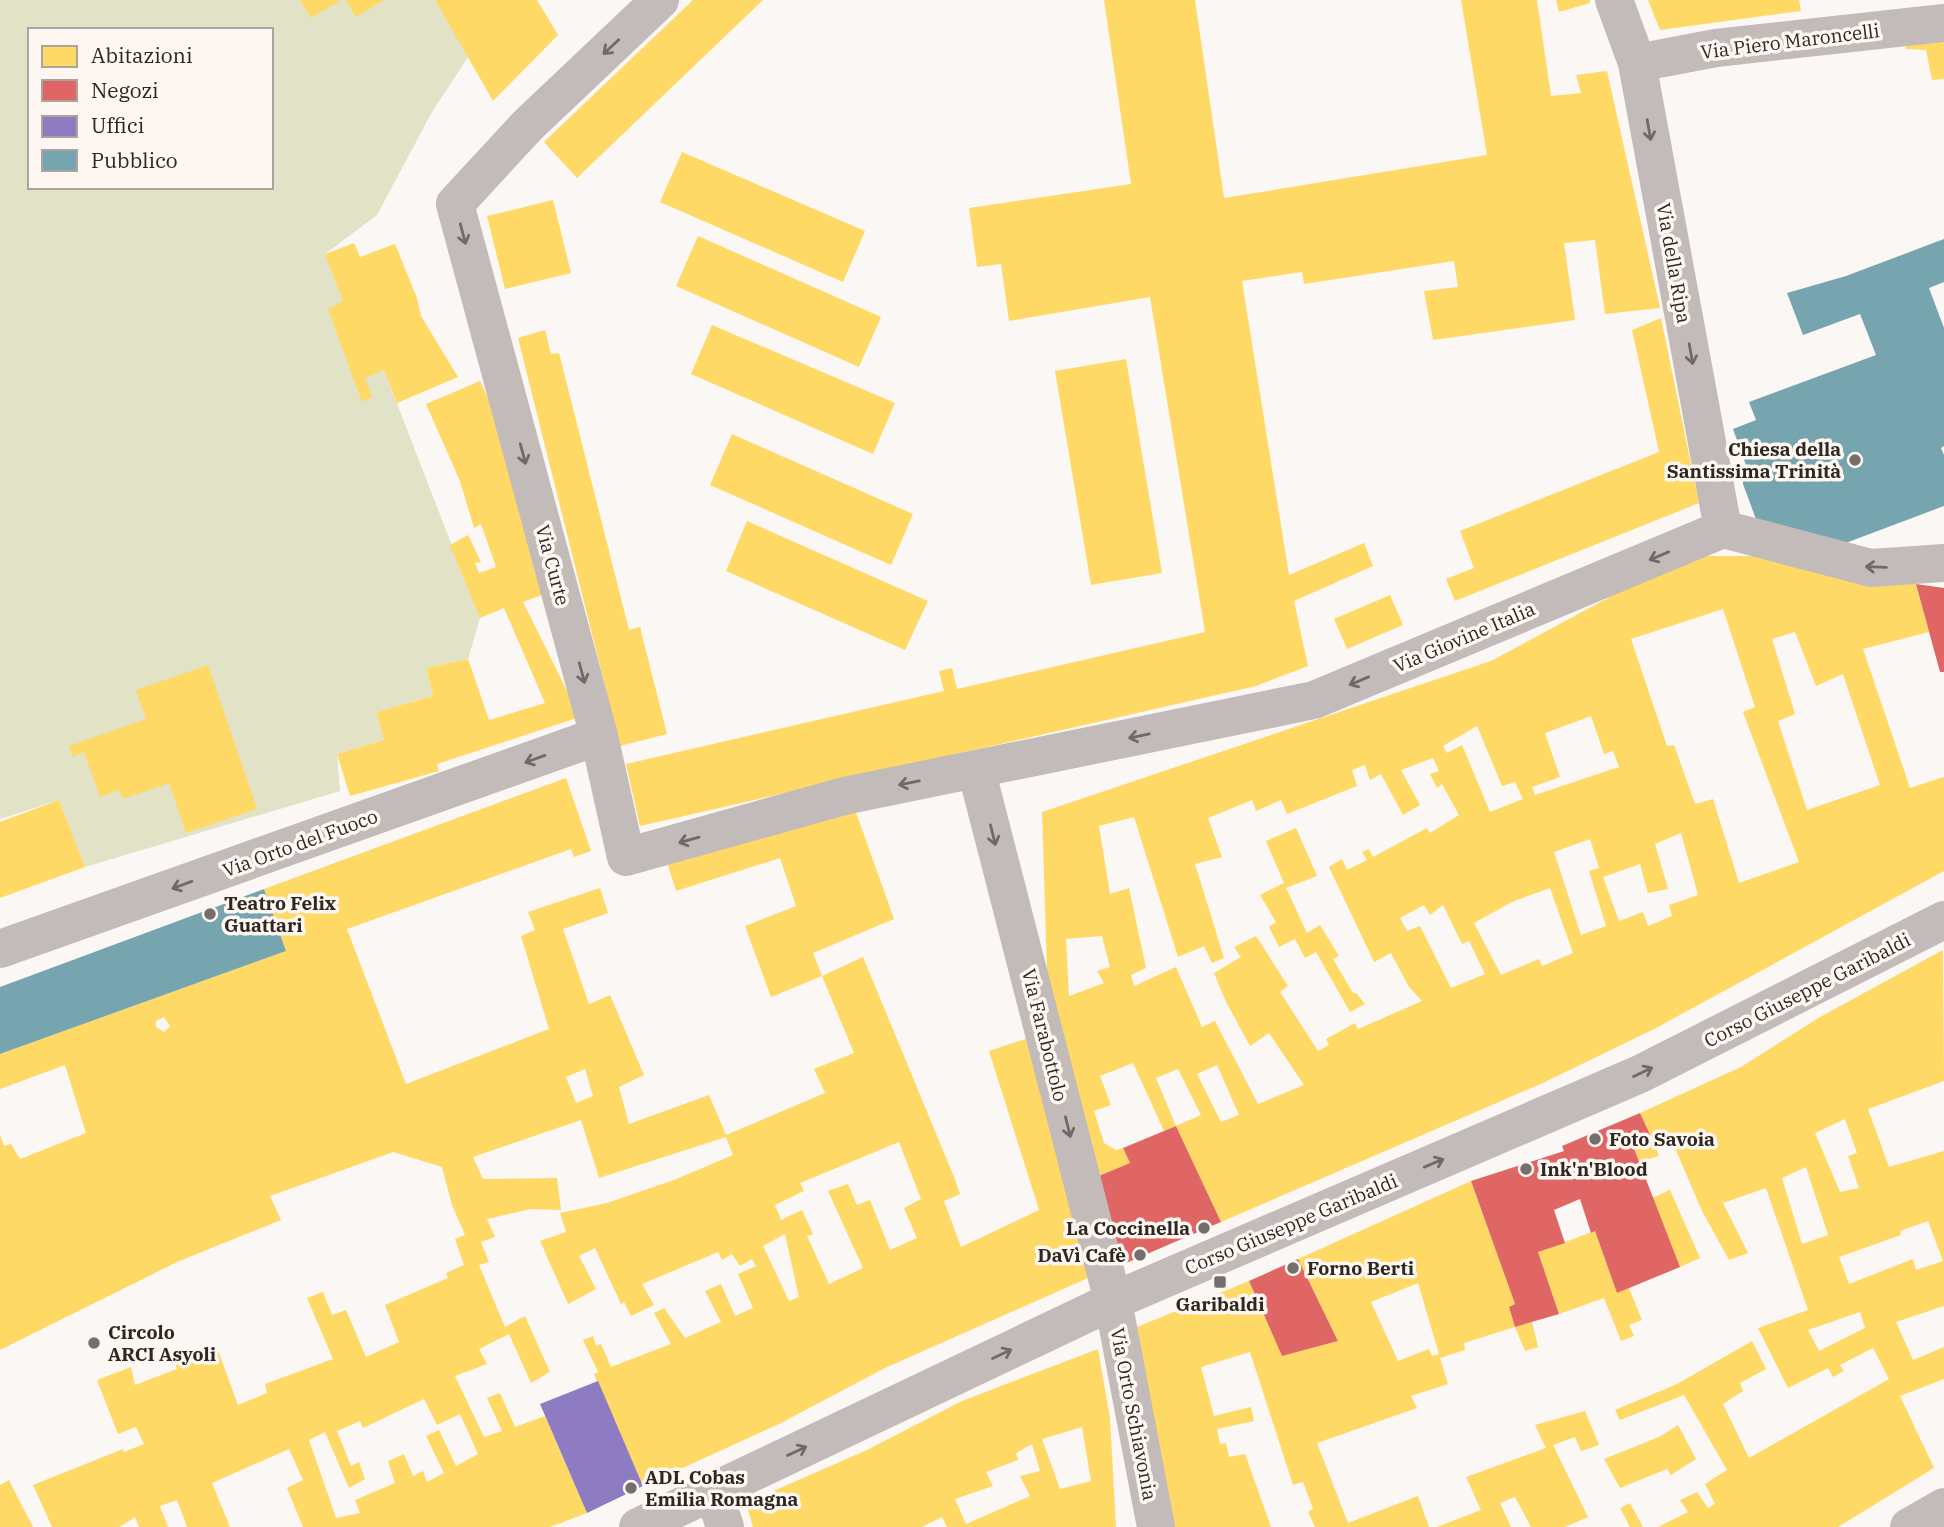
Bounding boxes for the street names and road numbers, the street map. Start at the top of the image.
street label: Via Piero Maroncelli [1699,18,1881,64]
street label: Via della Ripa [1652,201,1696,325]
street label: Via Curte [531,522,575,608]
street label: Via Giovine Italia [1389,596,1539,678]
street label: Via Orto del Fuoco [219,804,381,882]
street label: Corso Giuseppe Garibaldi [1700,927,1914,1053]
street label: Via Farabottolo [1017,966,1073,1104]
street label: Corso Giuseppe Garibaldi [1181,1168,1401,1280]
street label: Via Orto Schiavonia [1106,1326,1162,1502]

